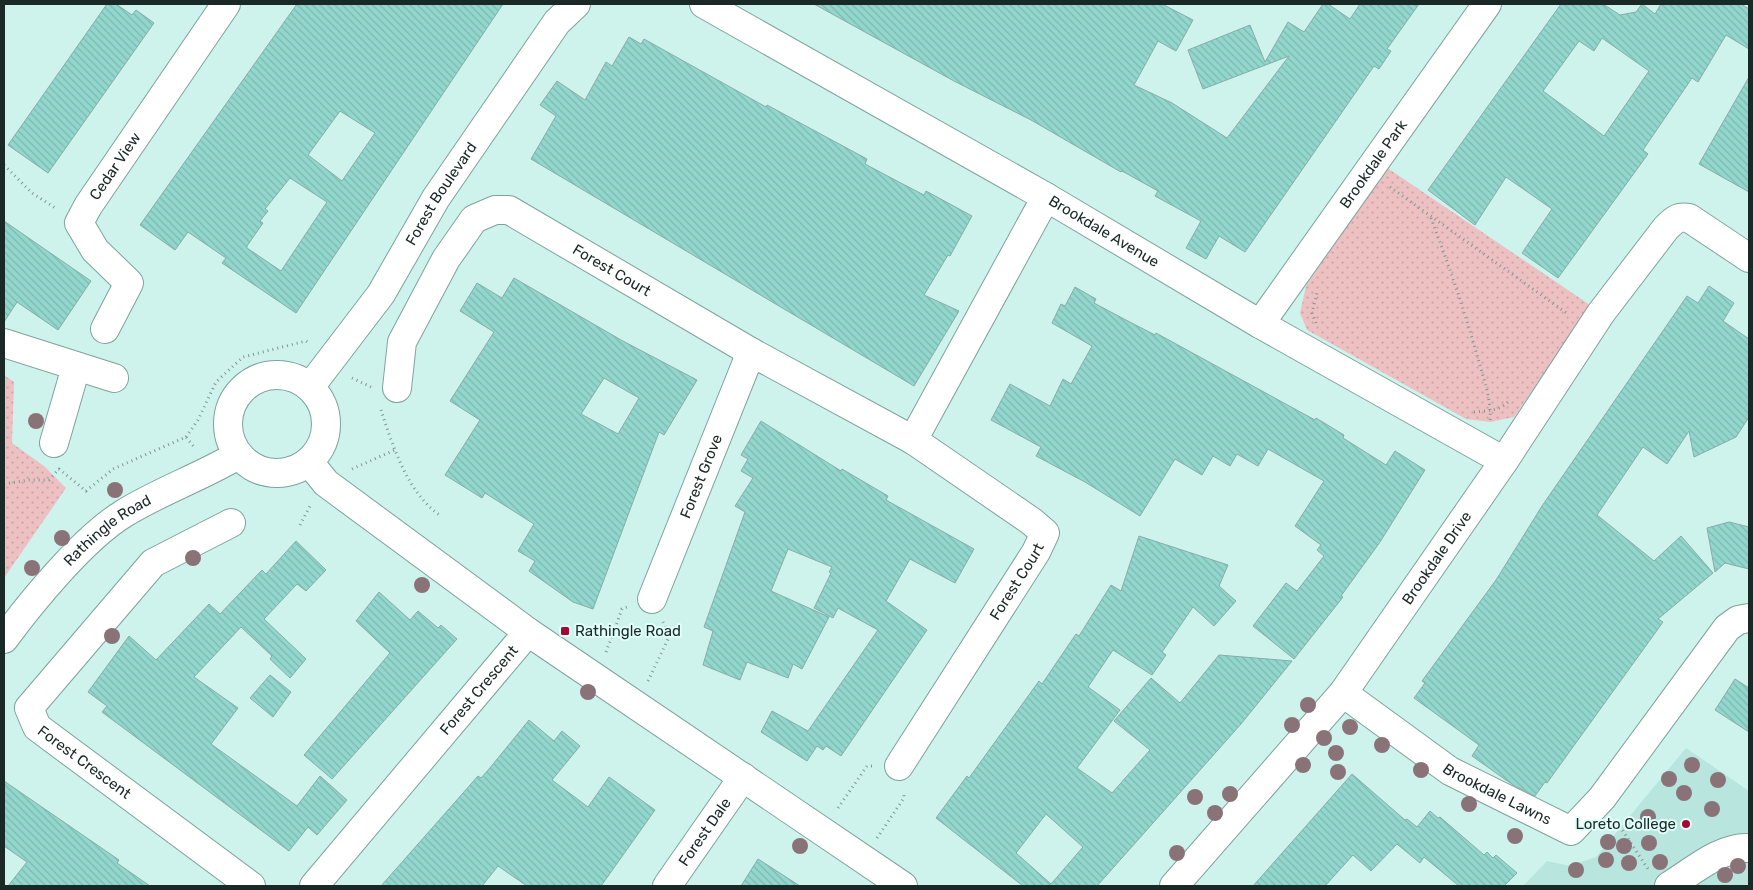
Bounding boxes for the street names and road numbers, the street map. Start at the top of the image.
street label: Brookdale Park [1336,116,1411,212]
street label: Cedar View [86,129,145,204]
street label: Forest Boulevard [402,139,481,248]
street label: Brookdale Avenue [1045,192,1162,271]
street label: Forest Court [569,240,654,300]
street label: Forest Grove [676,432,726,521]
street label: Rathingle Road [60,491,154,570]
street label: Brookdale Drive [1398,508,1475,608]
street label: Forest Court [986,540,1048,623]
street label: Forest Crescent [436,642,522,739]
street label: Forest Crescent [34,722,135,803]
street label: Brookdale Lawns [1439,760,1555,829]
street label: Forest Dale [675,794,735,869]

